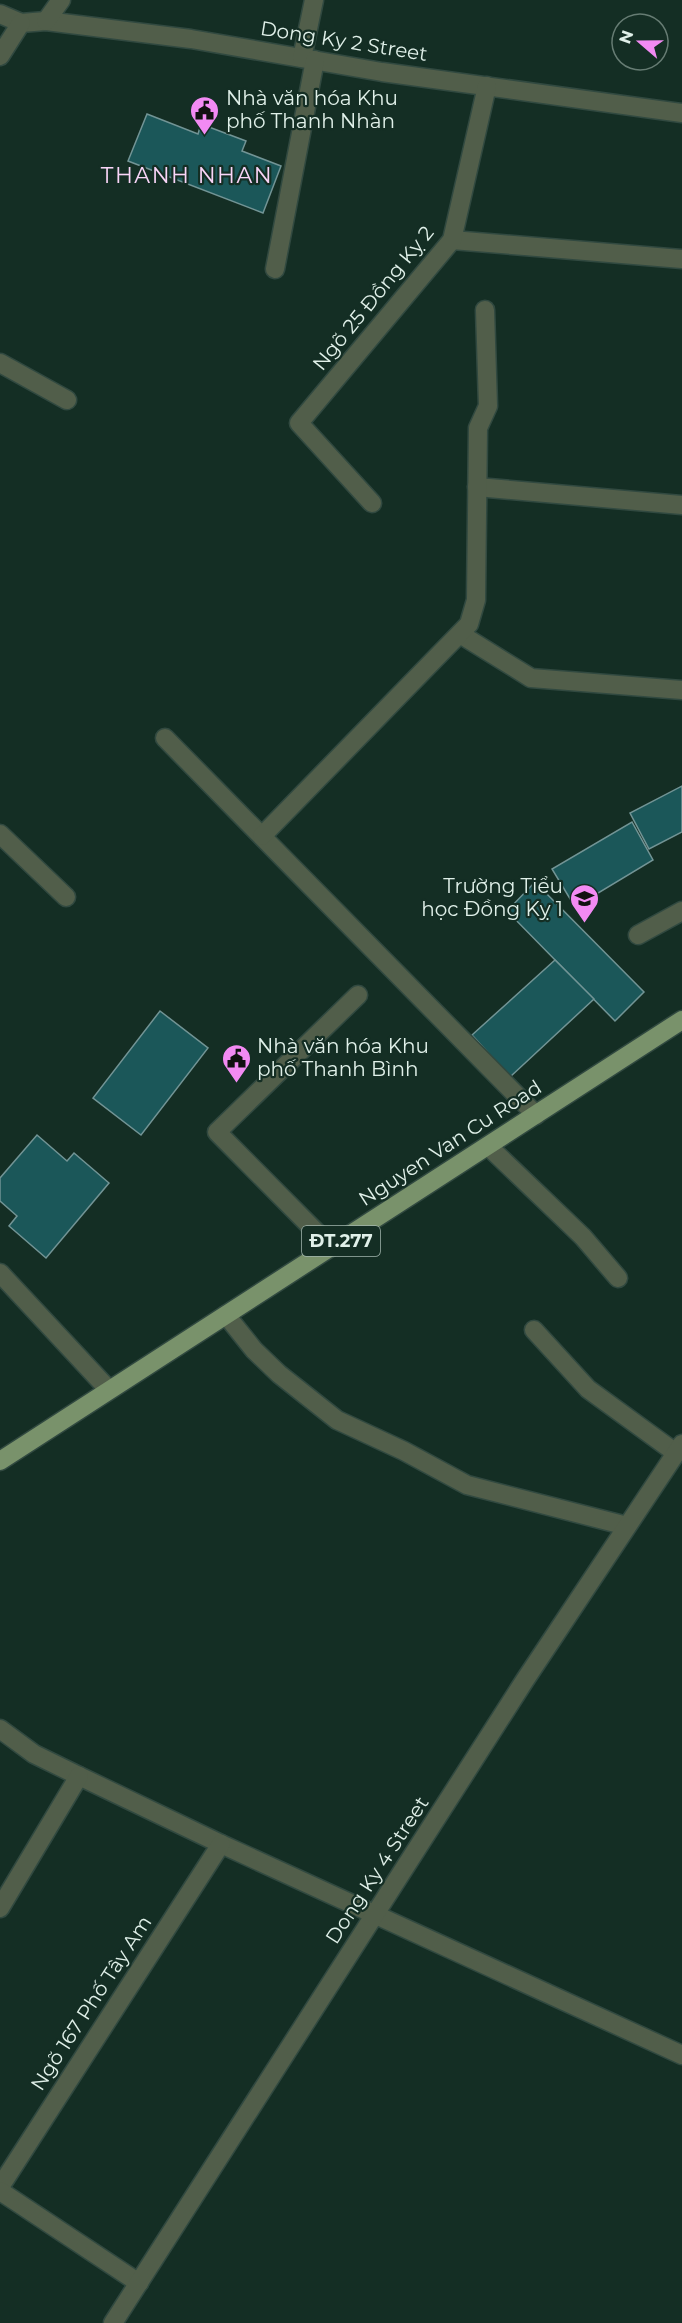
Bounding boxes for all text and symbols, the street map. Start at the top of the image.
north arrow [610,12,670,72]
street label: Dong Ky 2 Street [259,16,429,66]
text: N [615,28,638,46]
place label: Nhà văn hóa Khu phố Thanh Nhàn [226,86,398,133]
public building icon: Nhà văn hóa Khu phố Thanh Nhàn [189,94,221,136]
district label: THANH NHAN [101,162,273,189]
street label: Ngõ 25 Đồng Kỵ 2 [307,221,439,375]
place label: Trường Tiểu học Đồng Kỵ 1 [421,874,563,921]
school or university icon: Trường Tiểu học Đồng Kỵ 1 [568,882,600,924]
place label: Nhà văn hóa Khu phố Thanh Bình [257,1034,429,1081]
public building icon: Nhà văn hóa Khu phố Thanh Bình [220,1042,252,1084]
street label: Nguyen Van Cu Road [354,1075,546,1211]
road number: ĐT.277 [302,1226,380,1256]
street label: Dong Ky 4 Street [320,1792,434,1948]
street label: Ngõ 167 Phố Tây Am [25,1911,157,2095]

